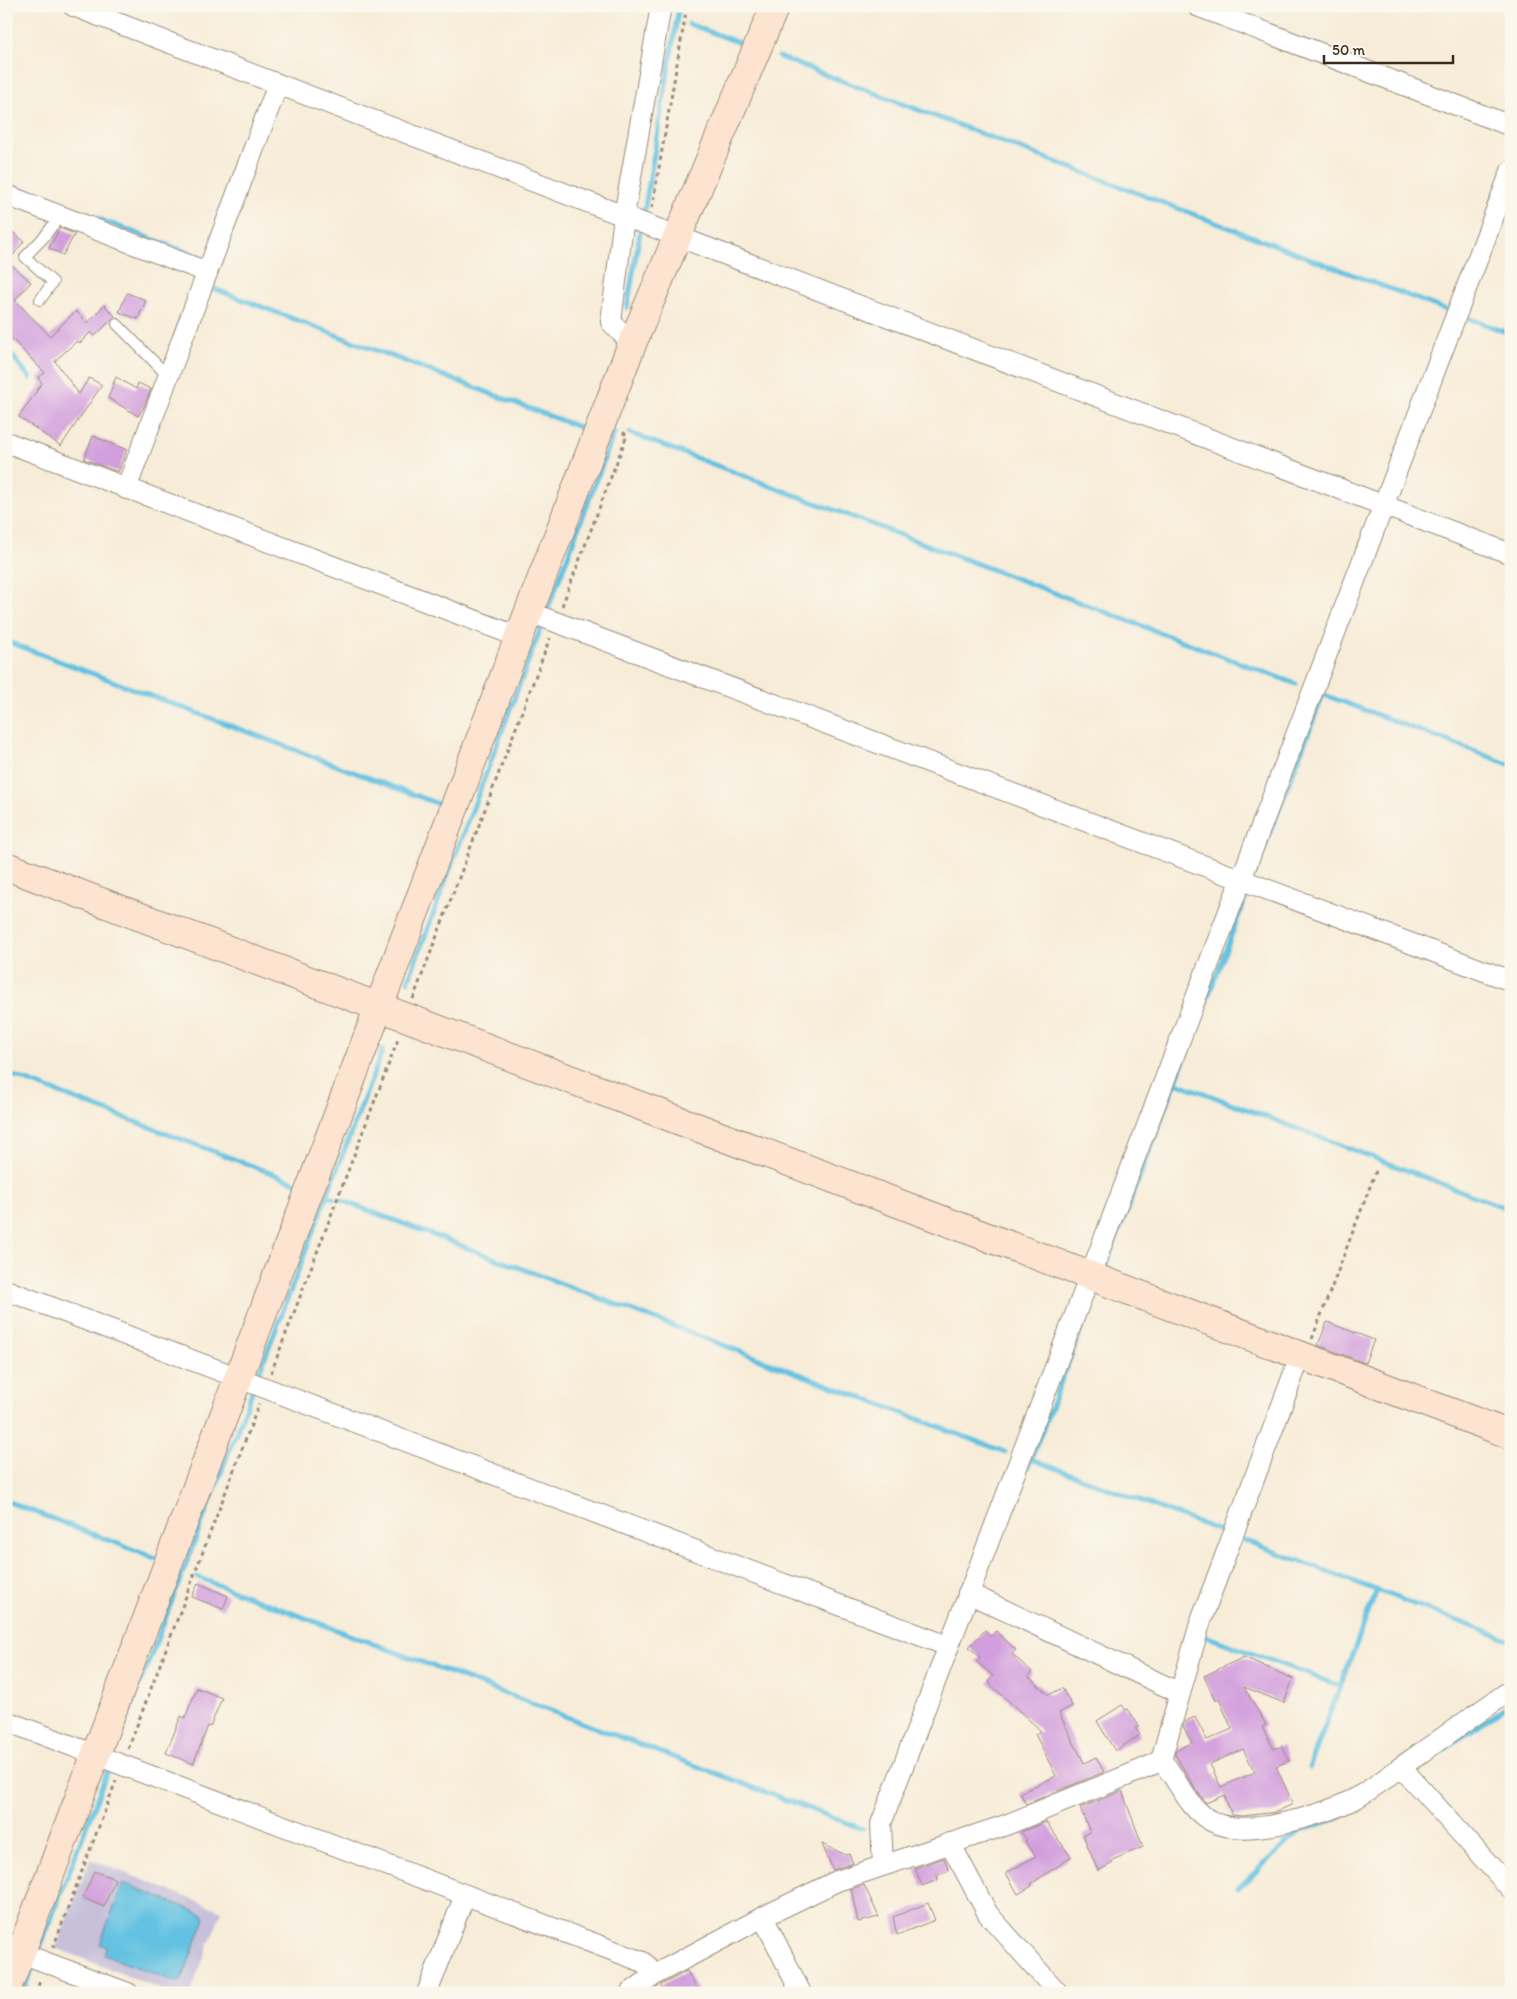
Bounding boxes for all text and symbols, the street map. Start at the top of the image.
scale bar [1324,32,1453,64]
text: 50 m [1332,41,1365,59]

